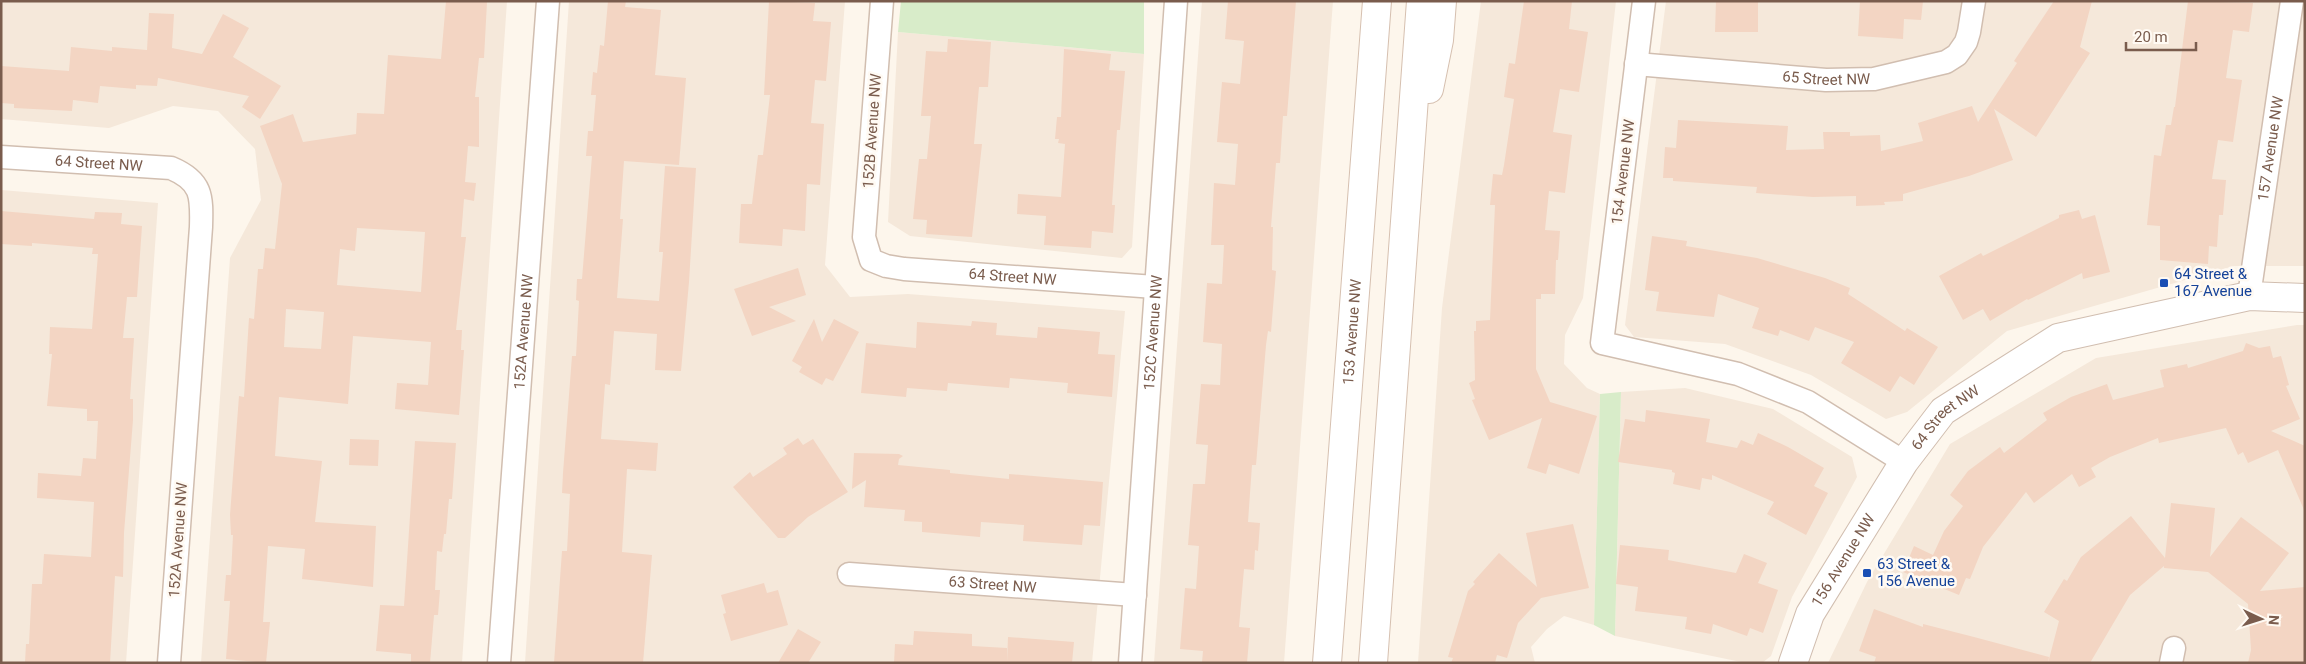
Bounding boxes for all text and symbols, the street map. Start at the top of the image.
scale bar [2126,20,2196,52]
text: 20 m [2134,28,2168,46]
street label: 65 Street NW [1782,67,1871,89]
street label: 152B Avenue NW [859,73,885,189]
street label: 157 Avenue NW [2254,95,2287,202]
street label: 154 Avenue NW [1608,118,1638,226]
street label: 64 Street NW [54,152,143,175]
street label: 64 Street NW [968,265,1057,289]
place label: 64 Street & 167 Avenue [2174,265,2252,300]
street label: 152A Avenue NW [510,274,537,390]
street label: 152C Avenue NW [1140,274,1166,391]
marker: 64 Street & 167 Avenue [2158,277,2170,289]
street label: 153 Avenue NW [1339,278,1365,385]
street label: 64 Street NW [1907,381,1983,454]
street label: 152A Avenue NW [165,482,191,598]
street label: 156 Avenue NW [1808,511,1879,610]
place label: 63 Street & 156 Avenue [1877,555,1955,590]
marker: 63 Street & 156 Avenue [1861,567,1873,579]
street label: 63 Street NW [948,572,1037,597]
north arrow [2236,594,2286,644]
text: N [2266,614,2282,625]

